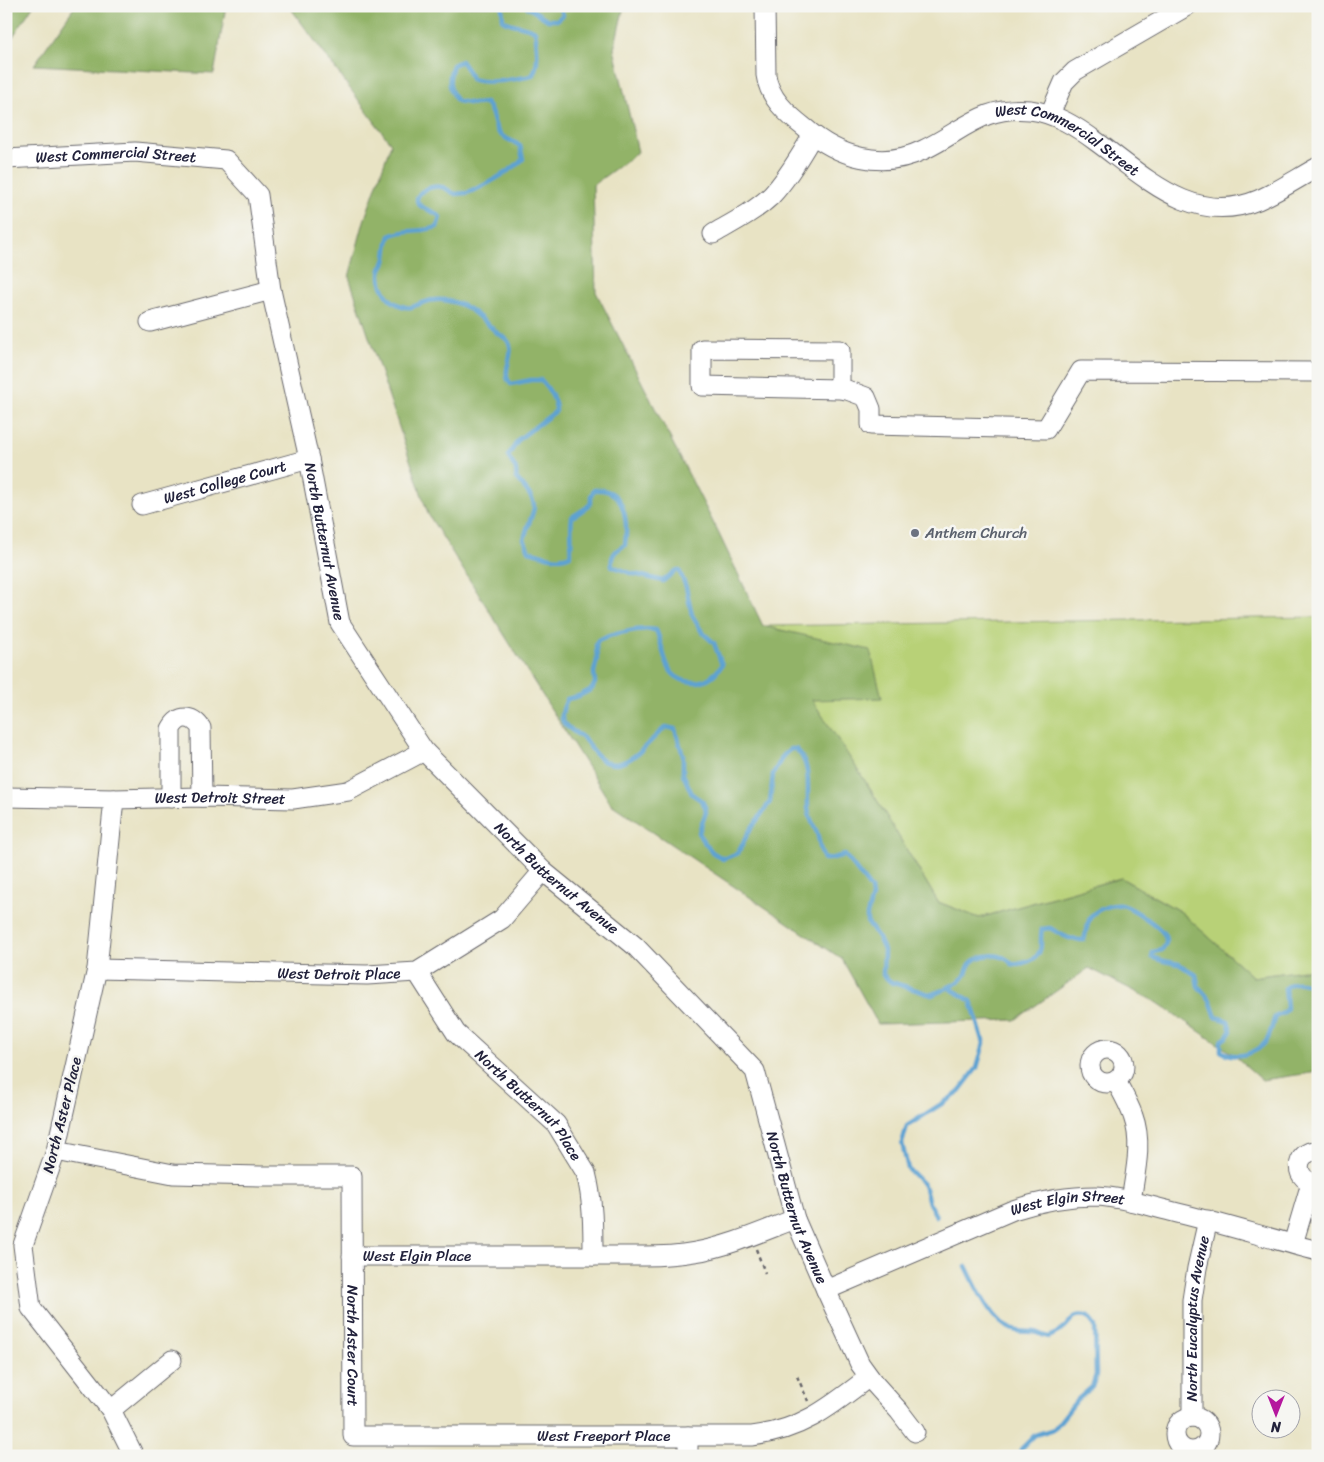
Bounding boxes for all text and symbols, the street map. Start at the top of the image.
street label: West Commercial Street [992,96,1146,183]
street label: West Commercial Street [35,139,198,170]
street label: West College Court [161,453,290,511]
street label: North Butternut Avenue [297,460,352,623]
place label: Anthem Church [924,520,1027,546]
marker: Anthem Church [909,527,921,539]
street label: West Detroit Street [154,784,286,812]
street label: North Butternut Avenue [488,815,625,941]
street label: West Detroit Place [277,960,401,988]
street label: North Butternut Place [469,1043,589,1166]
street label: North Aster Place [35,1054,89,1176]
street label: North Butternut Avenue [759,1128,835,1289]
street label: West Elgin Street [1007,1183,1128,1223]
street label: North Eucalyptus Avenue [1179,1233,1217,1401]
street label: West Elgin Place [363,1243,471,1269]
street label: North Aster Court [339,1285,366,1407]
north arrow [1252,1390,1302,1440]
text: N [1271,1414,1282,1439]
street label: West Freeport Place [537,1423,670,1449]

